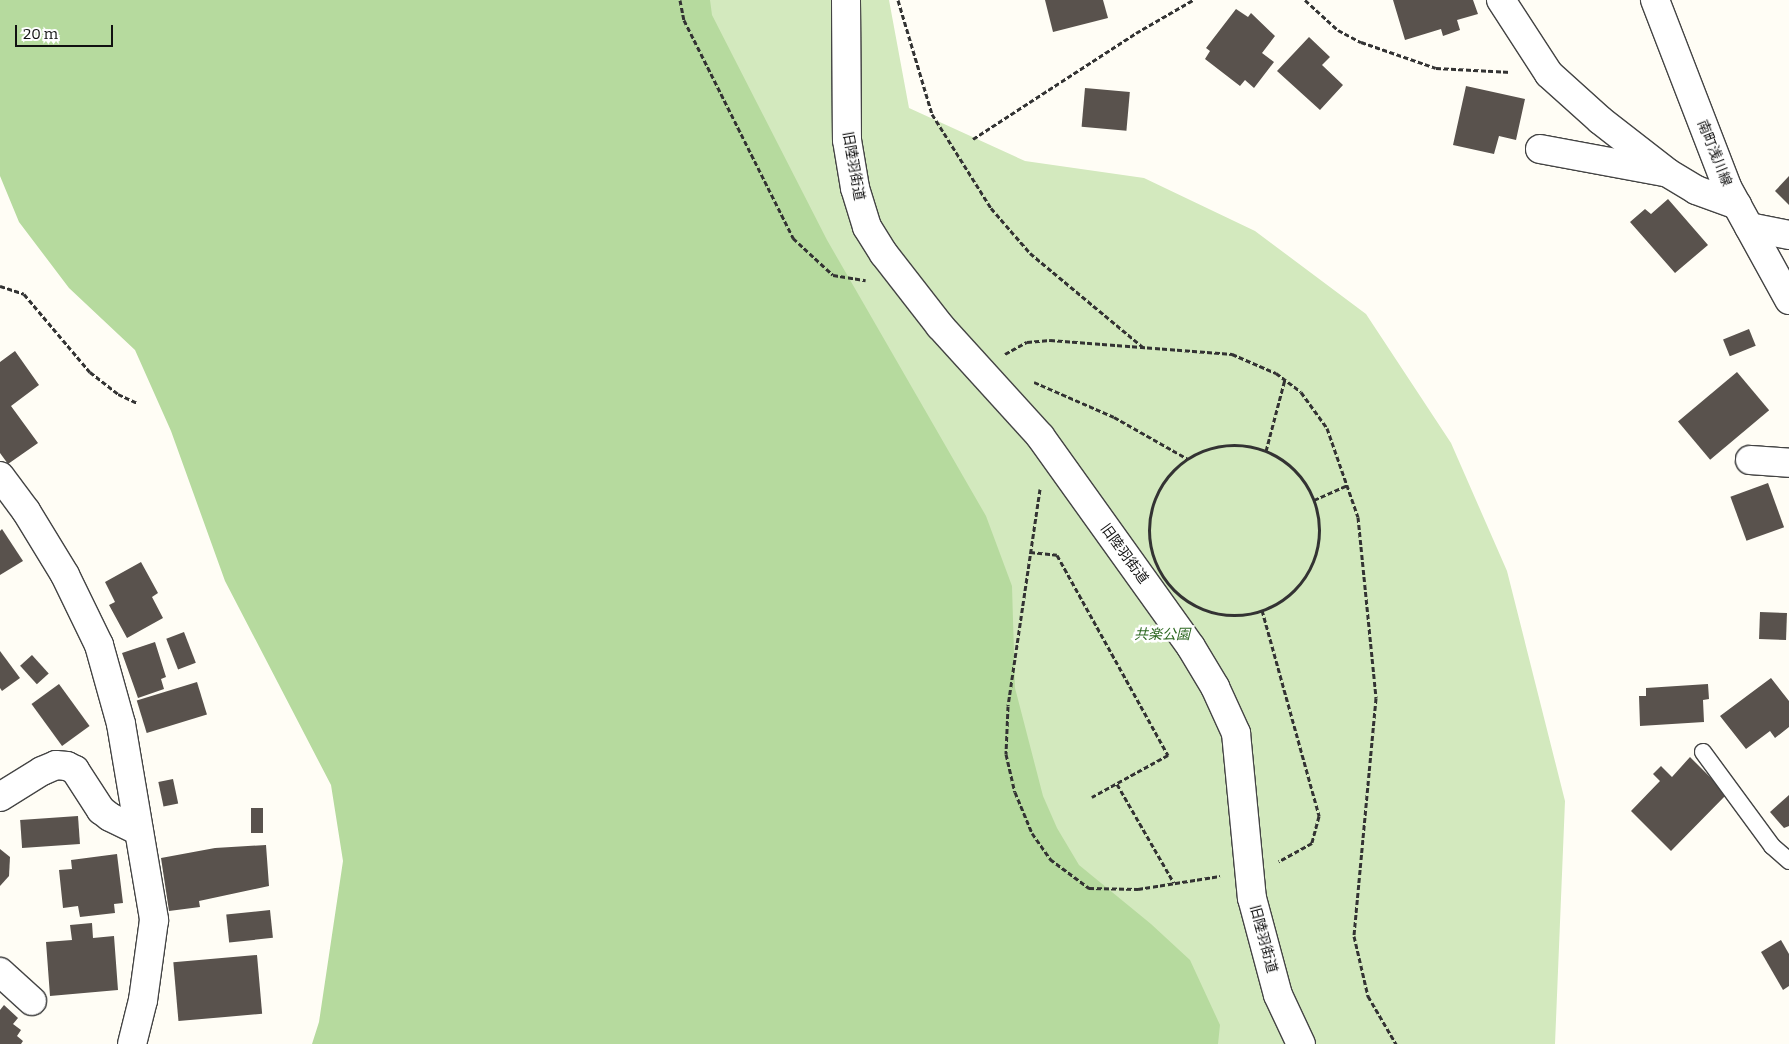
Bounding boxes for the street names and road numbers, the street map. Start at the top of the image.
street label: 南町浅川線 [1693,117,1735,189]
street label: 旧陸羽街道 [839,130,867,202]
street label: 旧陸羽街道 [1097,521,1151,587]
street label: 旧陸羽街道 [1246,903,1280,975]

